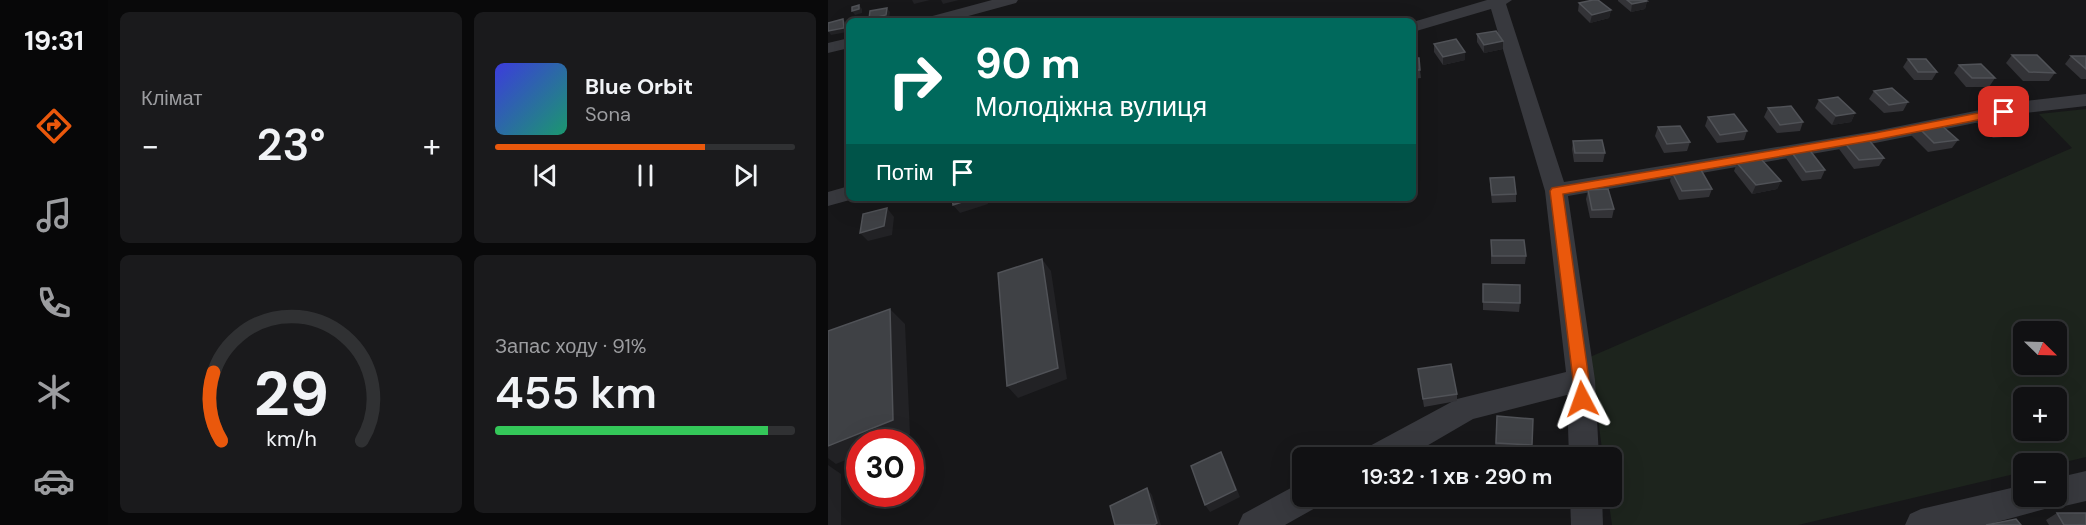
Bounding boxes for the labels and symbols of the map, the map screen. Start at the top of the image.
pin [1978,86,2029,137]
north arrow [2013,321,2067,375]
position arrow [1550,367,1614,431]
speed limit sign: 30 [846,429,924,507]

